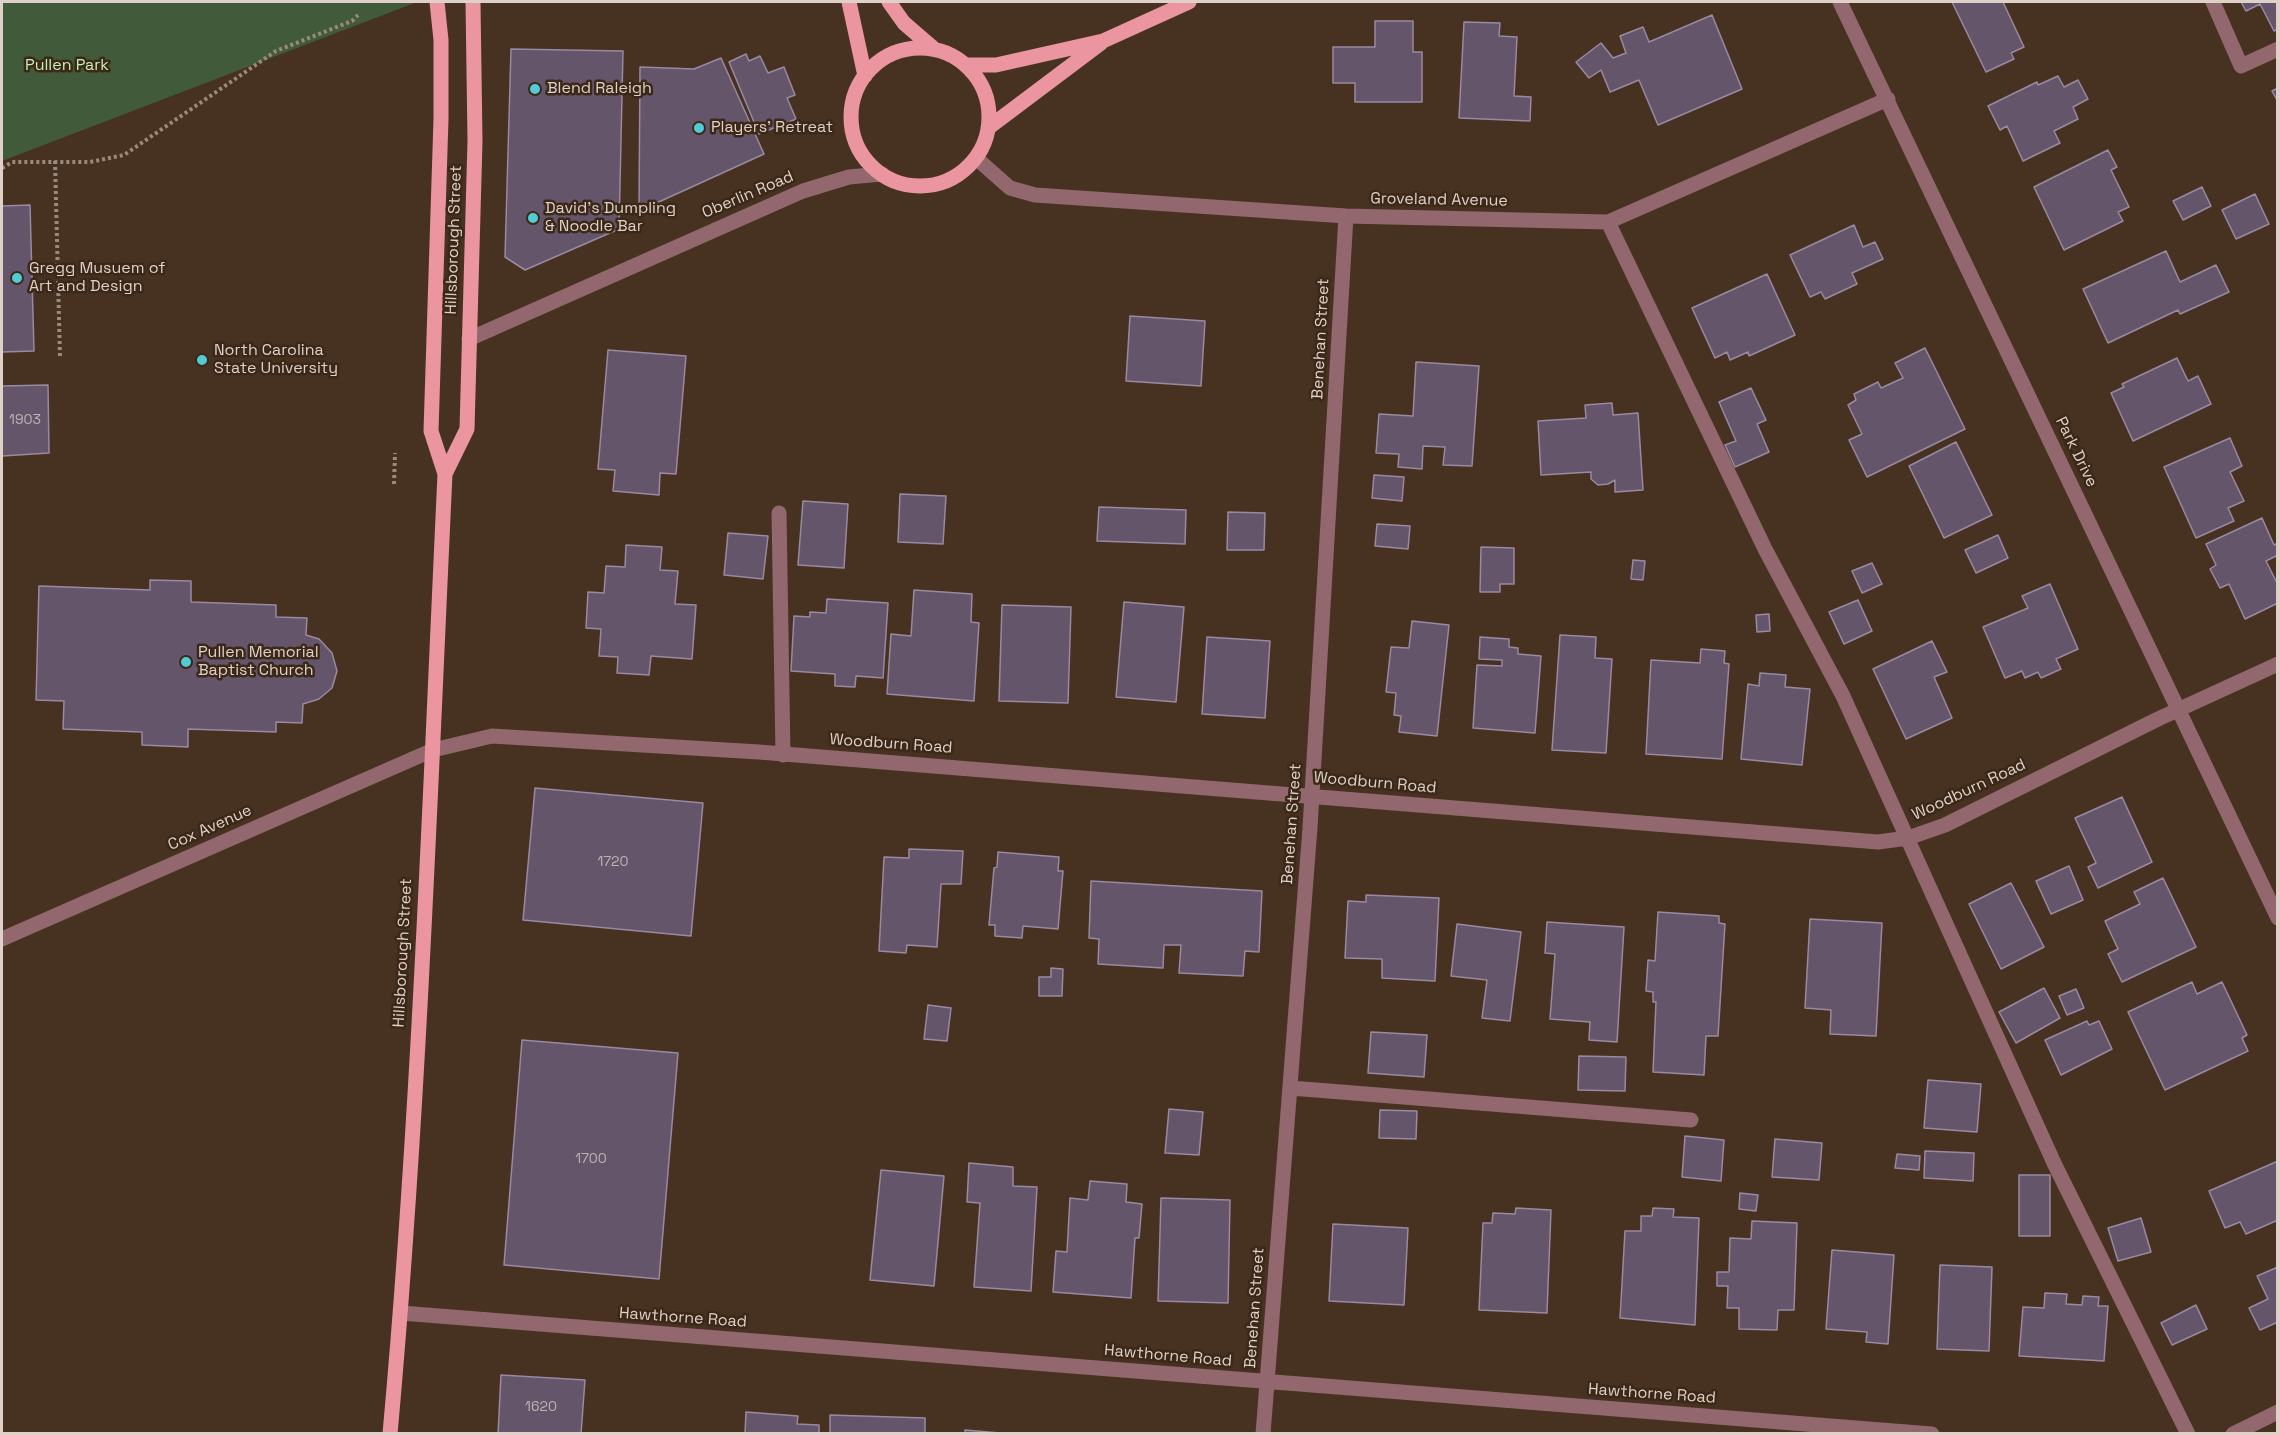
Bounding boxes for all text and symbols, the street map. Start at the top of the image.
park label: Pullen Park [25,56,109,76]
place label: Blend Raleigh [547,79,652,99]
marker: Blend Raleigh [528,82,542,96]
place label: Players' Retreat [711,118,833,138]
marker: Players' Retreat [692,121,706,135]
street label: Hillsborough Street [442,165,466,315]
street label: Oberlin Road [699,167,797,223]
street label: Groveland Avenue [1370,189,1508,211]
place label: David's Dumpling & Noodle Bar [545,199,676,237]
marker: David's Dumpling & Noodle Bar [526,211,540,225]
place label: Gregg Musuem of Art and Design [29,259,165,297]
marker: Gregg Musuem of Art and Design [10,271,24,285]
street label: Benehan Street [1308,278,1334,400]
place label: North Carolina State University [214,341,338,379]
marker: North Carolina State University [195,353,209,367]
house number: 1903 [9,412,41,428]
street label: Park Drive [2051,414,2101,490]
place label: Pullen Memorial Baptist Church [198,643,319,681]
marker: Pullen Memorial Baptist Church [179,655,193,669]
street label: Woodburn Road [829,730,953,758]
street label: Woodburn Road [1909,755,2029,825]
street label: Benehan Street [1278,763,1306,885]
street label: Woodburn Road [1313,768,1437,798]
street label: Cox Avenue [165,801,255,855]
house number: 1720 [597,854,629,870]
street label: Hillsborough Street [390,878,416,1028]
house number: 1700 [575,1151,607,1167]
street label: Benehan Street [1241,1247,1269,1369]
street label: Hawthorne Road [618,1304,748,1332]
street label: Hawthorne Road [1103,1341,1233,1371]
street label: Hawthorne Road [1587,1380,1717,1408]
house number: 1620 [525,1399,557,1415]

